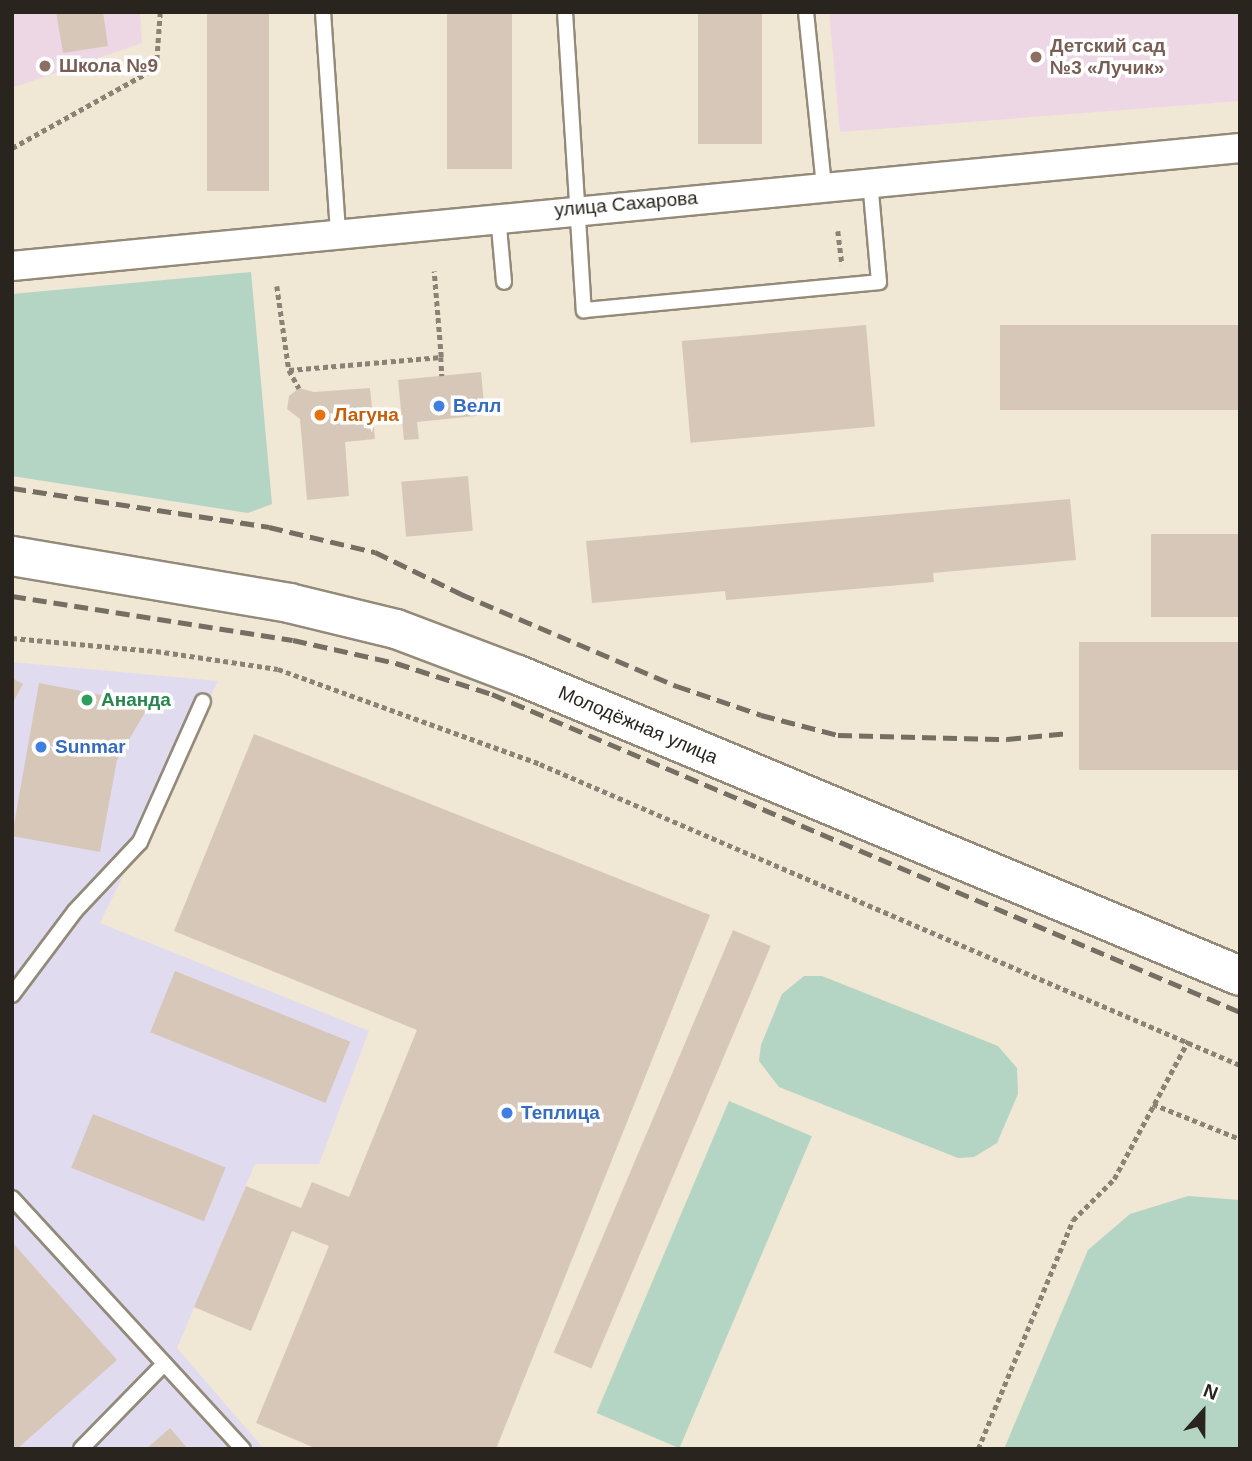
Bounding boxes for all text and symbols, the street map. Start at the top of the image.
place label: Детский сад №3 «Лучик» [1050,35,1165,79]
marker: Детский сад №3 «Лучик» [1028,49,1044,65]
place label: Школа №9 [59,55,158,77]
marker: Школа №9 [37,58,53,74]
street label: улица Сахарова [554,186,698,222]
place label: Велл [453,395,501,417]
marker: Велл [431,398,447,414]
place label: Лагуна [334,404,399,426]
marker: Лагуна [312,407,328,423]
street label: Молодёжная улица [555,681,721,769]
place label: Ананда [101,689,171,711]
marker: Ананда [79,692,95,708]
place label: Sunmar [55,736,126,758]
marker: Sunmar [33,739,49,755]
place label: Теплица [521,1102,600,1124]
marker: Теплица [499,1105,515,1121]
north arrow [1168,1377,1238,1447]
text: N [1201,1380,1221,1404]

